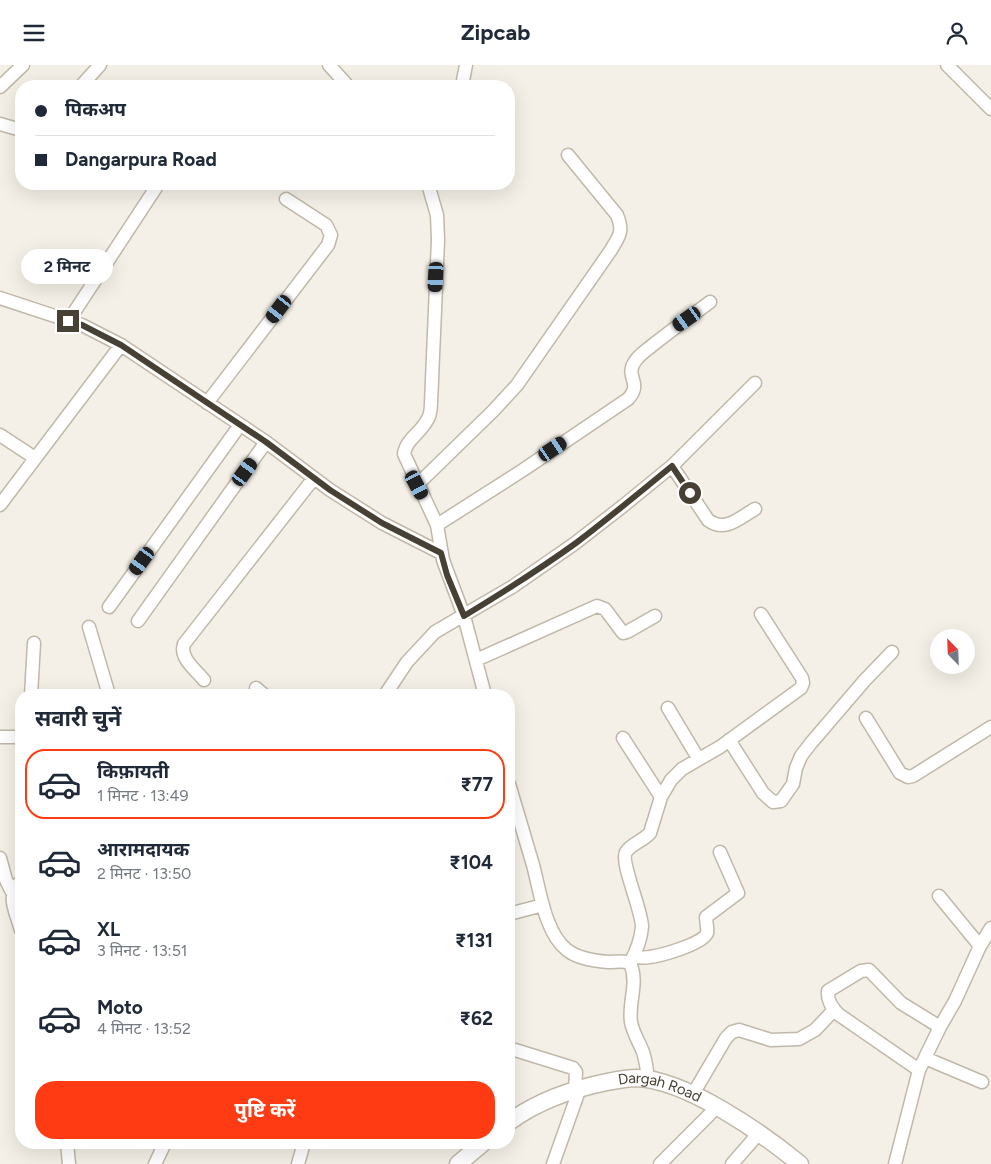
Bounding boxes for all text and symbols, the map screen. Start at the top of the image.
icon: menu [20,19,48,47]
text: Zipcab [461,19,530,46]
icon: person [943,19,971,47]
text: पिकअप [65,98,126,121]
text: Dangarpura Road [65,148,217,171]
callout: 2 मिनट [22,249,114,283]
text: 2 मिनट [44,257,90,276]
car [427,262,444,292]
car [263,293,294,325]
car [670,304,703,334]
route end [57,310,79,332]
car [536,434,569,464]
car [230,455,259,489]
car [403,468,430,502]
route start [679,482,701,504]
car [127,544,156,578]
north arrow [930,629,975,674]
map controls [930,629,975,674]
text: सवारी चुनें [35,705,121,732]
text: किफ़ायती [97,760,169,783]
icon: car [37,762,82,807]
text: ₹77 [460,773,493,796]
text: 1 मिनट · 13:49 [97,786,189,805]
text: आरामदायक [97,838,189,861]
icon: car [37,840,82,885]
text: ₹104 [449,851,493,874]
text: 2 मिनट · 13:50 [97,864,191,883]
icon: car [37,918,82,963]
text: XL [97,918,120,941]
text: ₹131 [455,929,493,952]
text: 3 मिनट · 13:51 [97,941,187,960]
icon: car [37,996,82,1041]
text: Moto [97,996,143,1019]
text: ₹62 [460,1007,493,1030]
text: 4 मिनट · 13:52 [97,1019,191,1038]
street label: Dargah Road [617,1069,704,1106]
button: पुष्टि करें [35,1081,495,1139]

